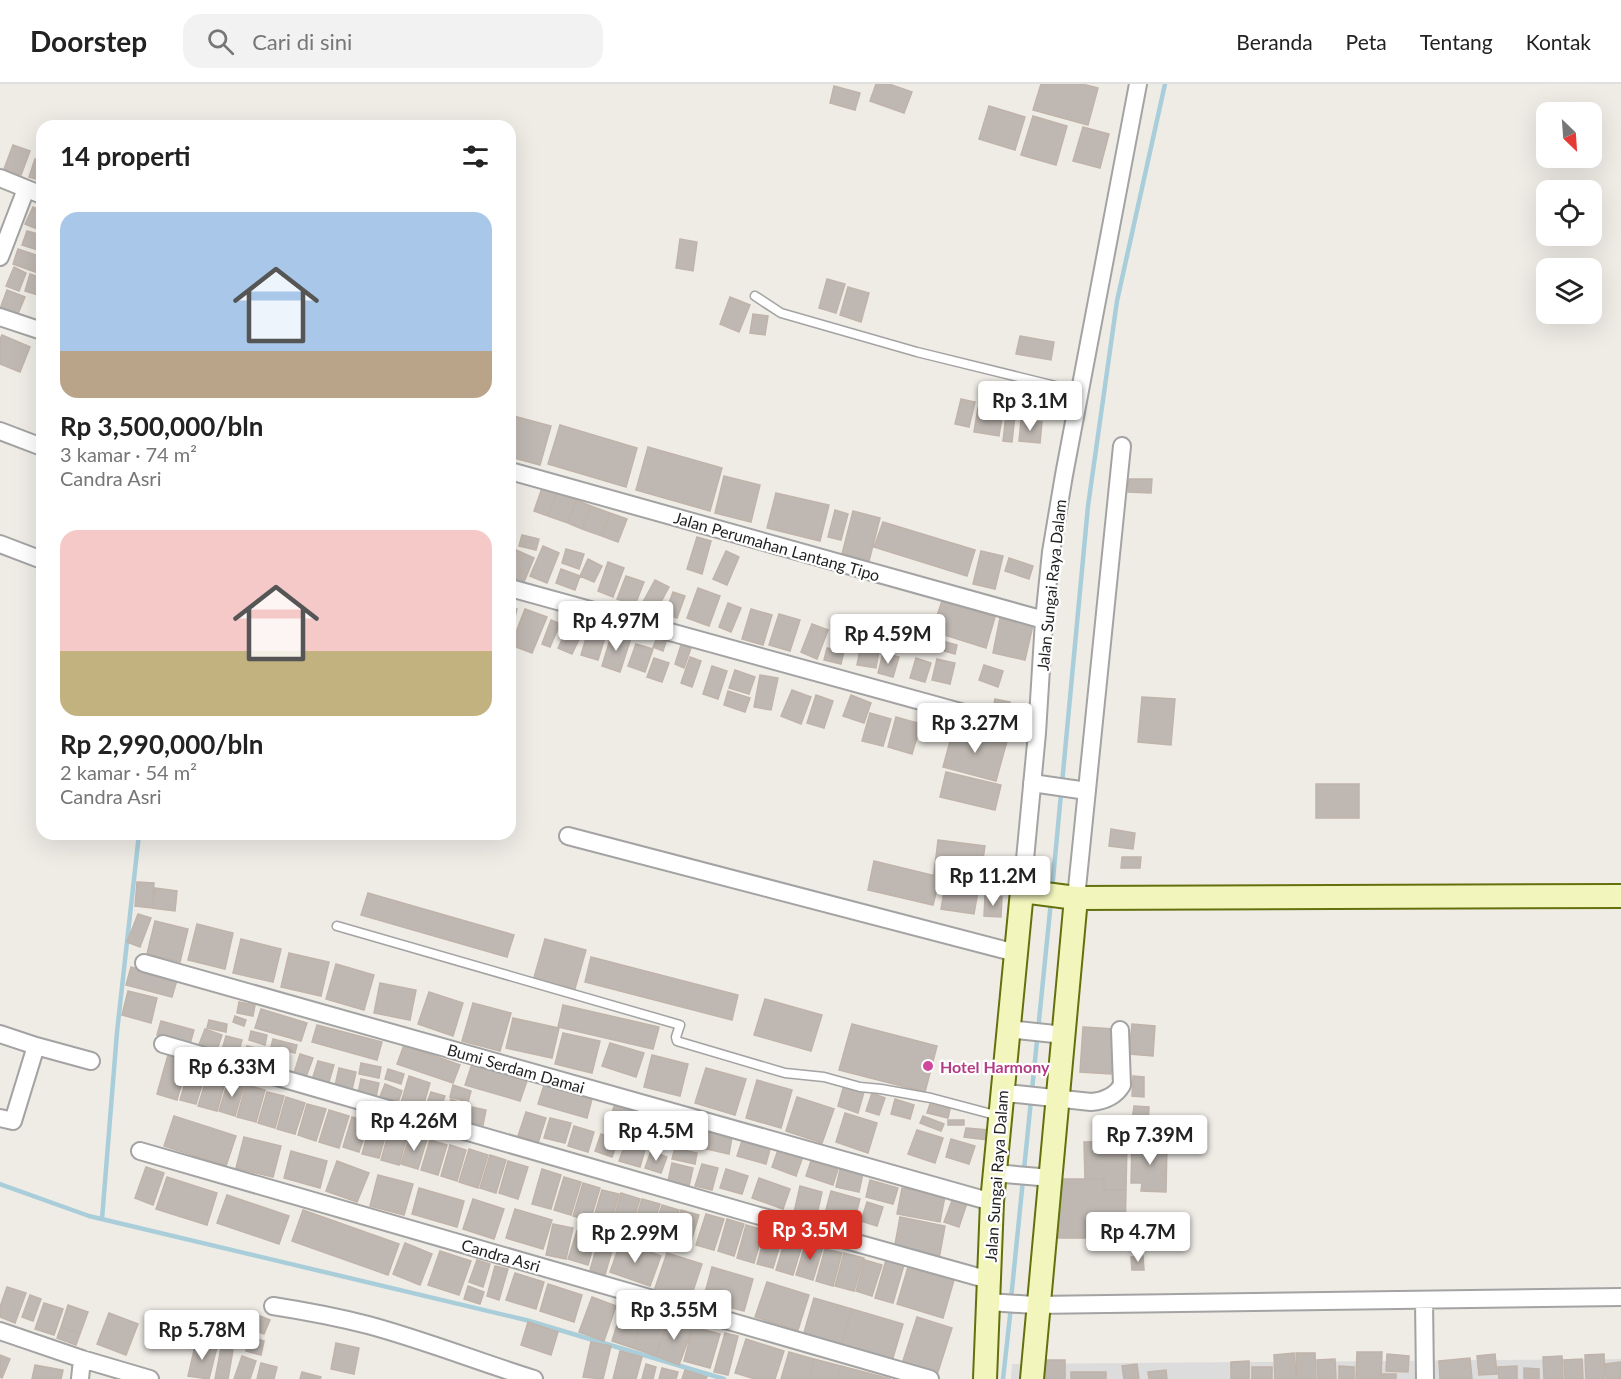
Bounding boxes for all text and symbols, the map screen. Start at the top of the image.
search box [183,14,603,68]
text: Doorstep [30,24,147,58]
icon: search [204,25,237,58]
text: Cari di sini [252,28,352,55]
text: Beranda [1236,29,1313,54]
text: Peta [1346,29,1387,54]
text: Tentang [1420,29,1493,54]
text: Kontak [1526,29,1591,54]
north arrow [1536,102,1602,168]
map controls [1536,102,1602,324]
text: 14 properti [60,140,191,172]
icon: filters [459,140,492,173]
button: locate [1536,180,1602,246]
icon: home [222,251,330,359]
button: layers [1536,258,1602,324]
pin: Rp 3.1M [975,381,1085,432]
text: Rp 3.1M [992,388,1068,412]
text: Rp 3,500,000/bln [60,410,263,442]
text: 3 kamar · 74 m² [60,442,197,466]
text: Candra Asri [60,466,161,490]
street label: Jalan Sungai Raya Dalam [1033,498,1069,672]
street label: Jalan Perumahan Lantang Tipo [672,507,882,585]
icon: home [222,569,330,677]
pin: Rp 4.97M [554,601,678,652]
text: Rp 4.97M [572,608,660,632]
pin: Rp 4.59M [826,614,950,665]
text: Rp 4.59M [844,621,932,645]
pin: Rp 3.27M [913,703,1037,754]
text: Rp 3.27M [931,710,1019,734]
text: Rp 2,990,000/bln [60,728,263,760]
text: 2 kamar · 54 m² [60,760,197,784]
text: Candra Asri [60,784,161,808]
pin: Rp 11.2M [931,856,1055,907]
text: Rp 11.2M [949,863,1037,887]
street label: Bumi Serdam Damai [445,1039,587,1097]
pin: Rp 6.33M [170,1047,294,1098]
text: Rp 6.33M [188,1054,276,1078]
place label: Hotel Harmony [940,1057,1050,1076]
marker: Hotel Harmony [921,1059,935,1073]
street label: Jalan Sungai Raya Dalam [981,1089,1011,1263]
pin: Rp 4.26M [352,1101,476,1152]
text: Rp 4.26M [370,1108,458,1132]
pin: Rp 4.5M [601,1111,711,1162]
pin: Rp 7.39M [1088,1115,1212,1166]
text: Rp 4.5M [618,1118,694,1142]
text: Rp 7.39M [1106,1122,1194,1146]
pin: Rp 3.5M [755,1210,865,1261]
pin: Rp 4.7M [1083,1212,1193,1263]
pin: Rp 2.99M [573,1213,697,1264]
text: Rp 3.5M [772,1217,848,1241]
text: Rp 4.7M [1100,1219,1176,1243]
text: Rp 2.99M [591,1220,679,1244]
street label: Candra Asri [459,1235,543,1275]
pin: Rp 3.55M [612,1290,736,1341]
text: Rp 3.55M [630,1297,718,1321]
pin: Rp 5.78M [140,1310,264,1361]
text: Rp 5.78M [158,1317,246,1341]

